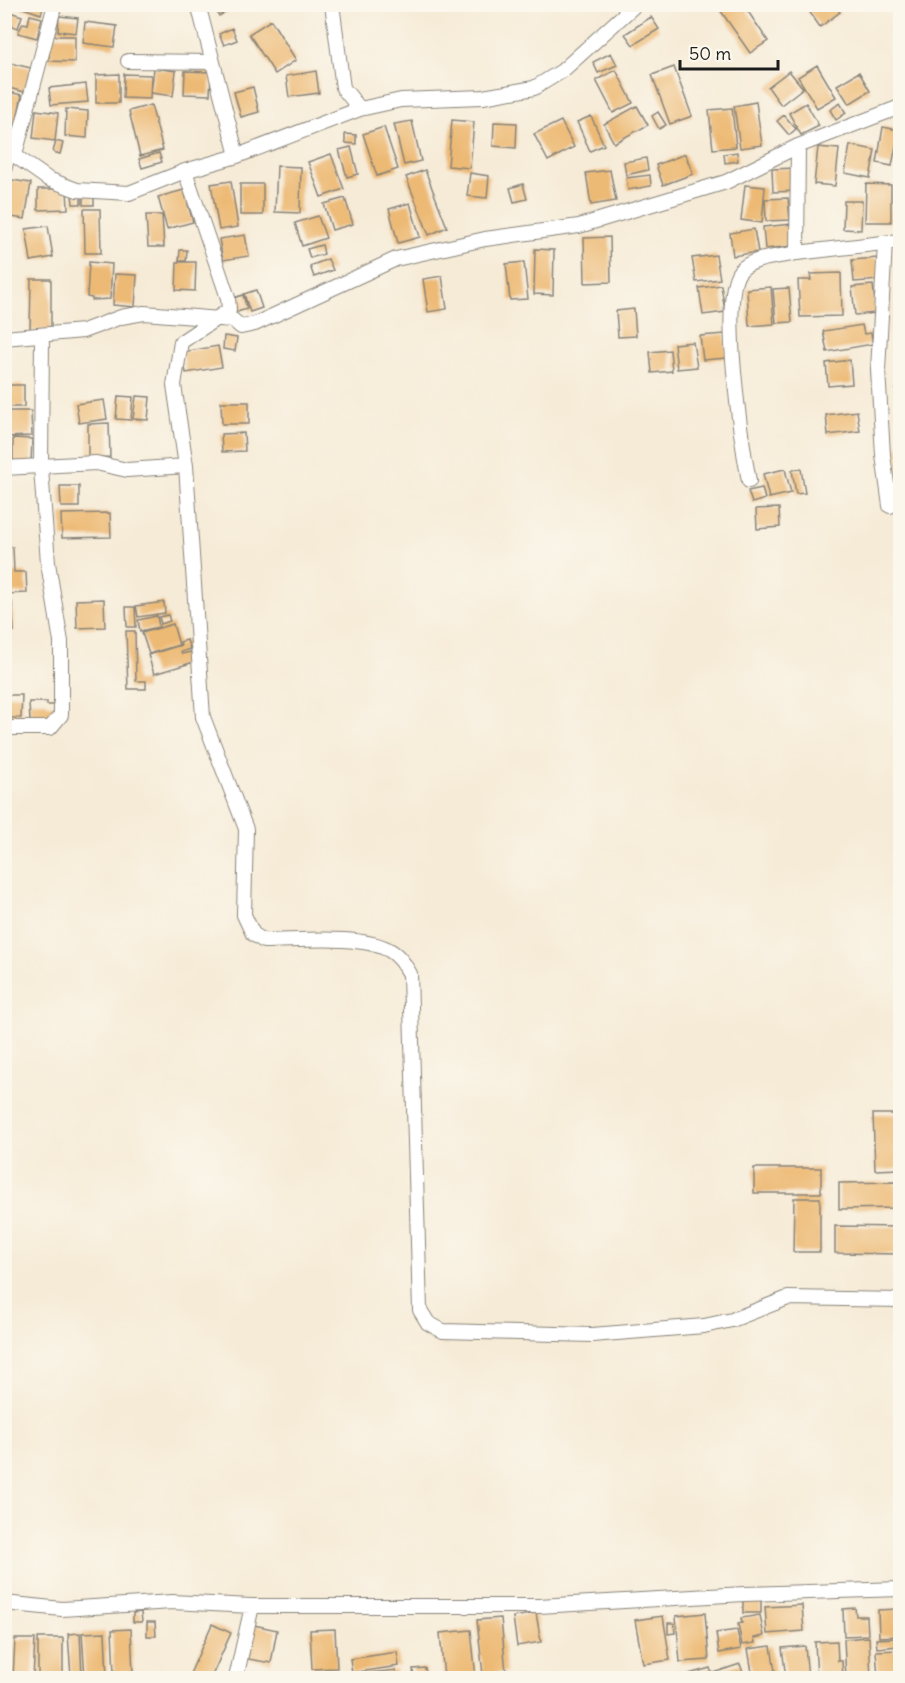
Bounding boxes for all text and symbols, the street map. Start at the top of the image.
scale bar [680,33,778,71]
text: 50 m [689,42,731,65]

